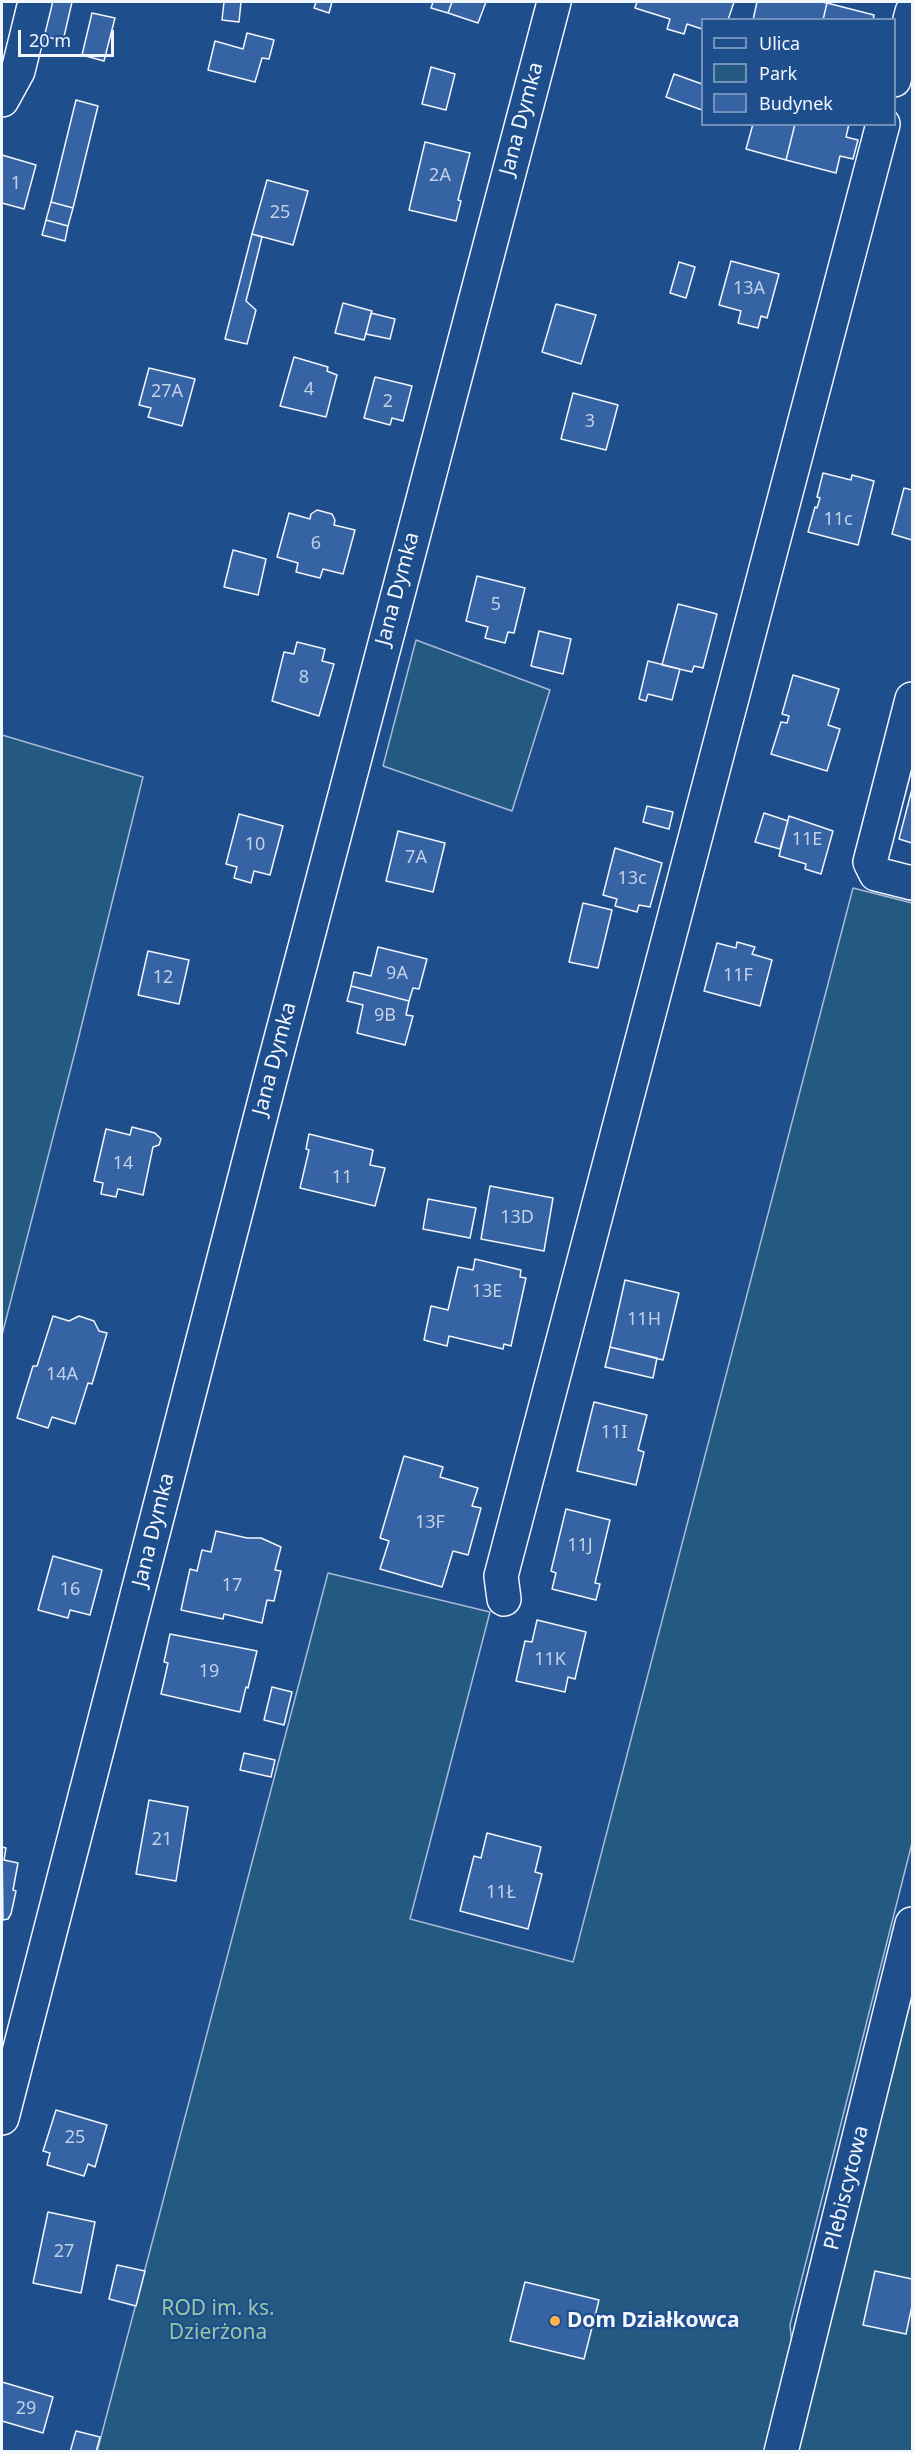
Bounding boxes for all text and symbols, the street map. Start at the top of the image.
scale bar [21,18,117,56]
legend [701,18,896,126]
text: 20 m [29,28,71,52]
text: Ulica [759,31,800,55]
street label: Jana Dymka [495,60,549,178]
text: Park [759,61,797,85]
text: Budynek [759,91,833,115]
house number: 2A [429,165,451,187]
house number: 1 [11,173,21,195]
house number: 25 [270,202,290,224]
house number: 13A [733,278,765,300]
house number: 4 [304,379,314,401]
house number: 27A [151,381,183,403]
house number: 2 [383,391,393,413]
house number: 3 [585,411,595,433]
house number: 11c [823,509,853,531]
street label: Jana Dymka [371,530,425,648]
house number: 6 [311,533,321,555]
house number: 5 [491,594,501,616]
house number: 8 [299,667,309,689]
house number: 11E [792,829,822,851]
house number: 10 [245,834,265,856]
house number: 7A [405,847,427,869]
house number: 13c [617,868,647,890]
house number: 9A [386,963,408,985]
house number: 11F [723,965,753,987]
house number: 12 [153,967,173,989]
street label: Jana Dymka [248,1000,302,1118]
house number: 9B [374,1005,396,1027]
house number: 14 [113,1153,133,1175]
house number: 11 [332,1167,352,1189]
house number: 13D [500,1207,534,1229]
house number: 13E [472,1281,502,1303]
house number: 11H [627,1309,661,1331]
house number: 14A [46,1364,78,1386]
house number: 11I [601,1422,627,1444]
street label: Jana Dymka [128,1470,180,1590]
house number: 13F [415,1512,445,1534]
house number: 11J [567,1535,593,1557]
house number: 17 [222,1575,242,1597]
house number: 16 [60,1579,80,1601]
house number: 11K [534,1649,566,1671]
house number: 19 [199,1661,219,1683]
house number: 21 [152,1829,172,1851]
house number: 11Ł [486,1882,516,1904]
street label: Plebiscytowa [819,2123,875,2253]
house number: 25 [65,2127,85,2149]
house number: 27 [54,2241,74,2263]
park label: ROD im. ks. Dzierżona [161,2296,275,2346]
place label: Dom Działkowca [567,2308,740,2334]
marker: Dom Działkowca [548,2314,562,2328]
house number: 29 [16,2398,36,2420]

